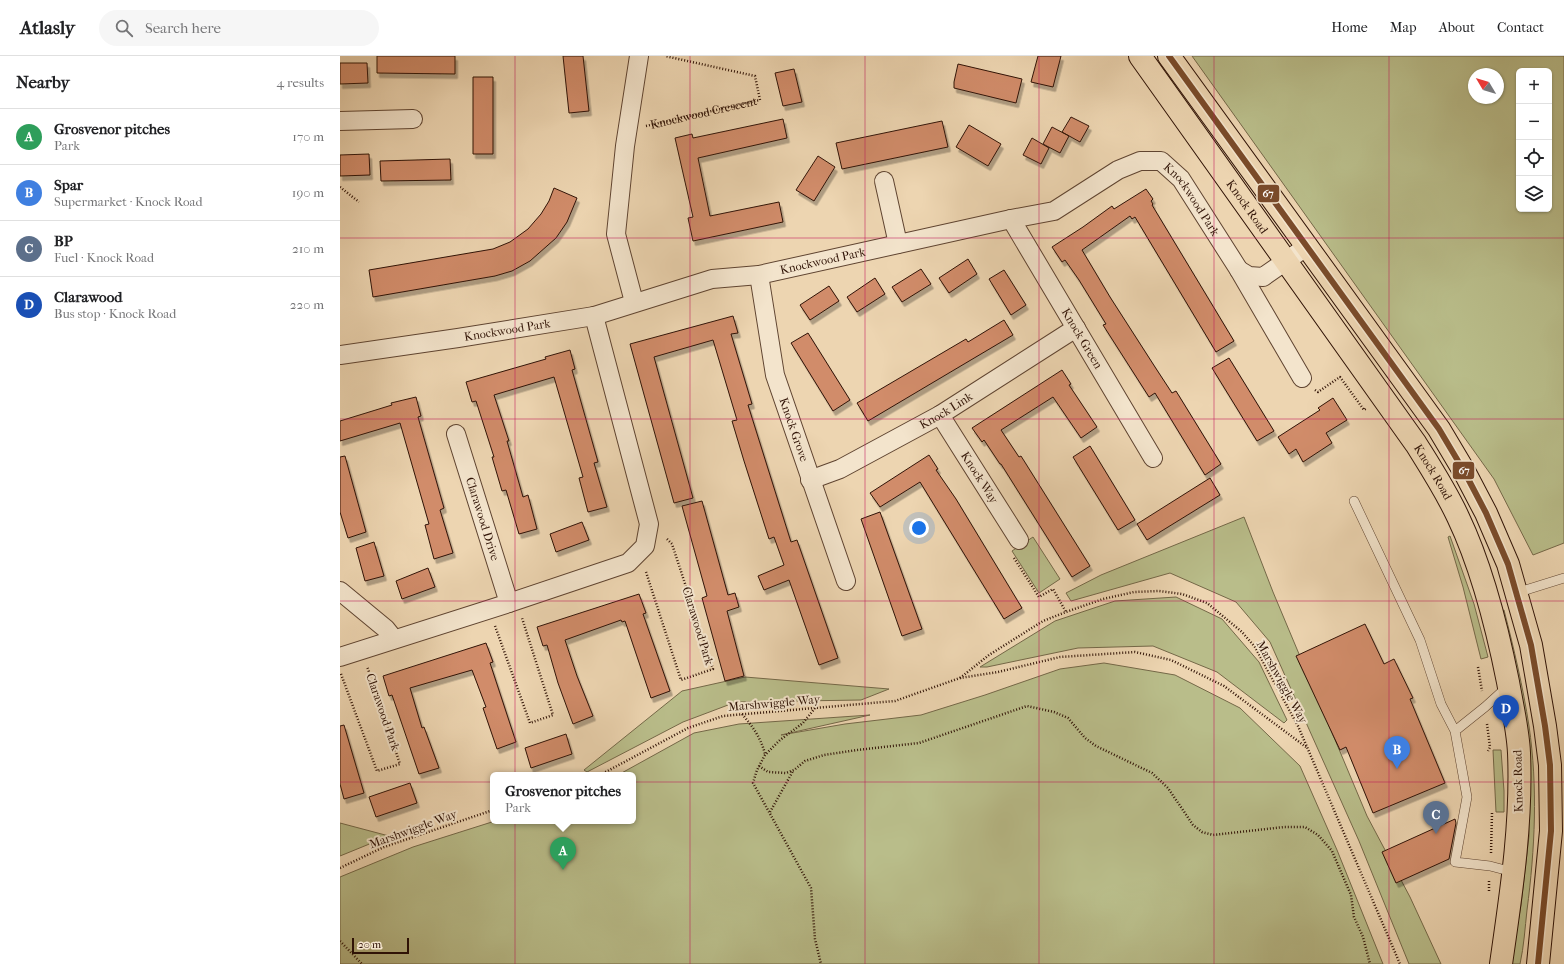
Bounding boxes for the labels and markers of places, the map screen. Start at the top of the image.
pin: D [1493,695,1519,728]
pin: B [1384,736,1410,769]
pin: C [1423,801,1449,834]
pin: A [550,837,576,870]

